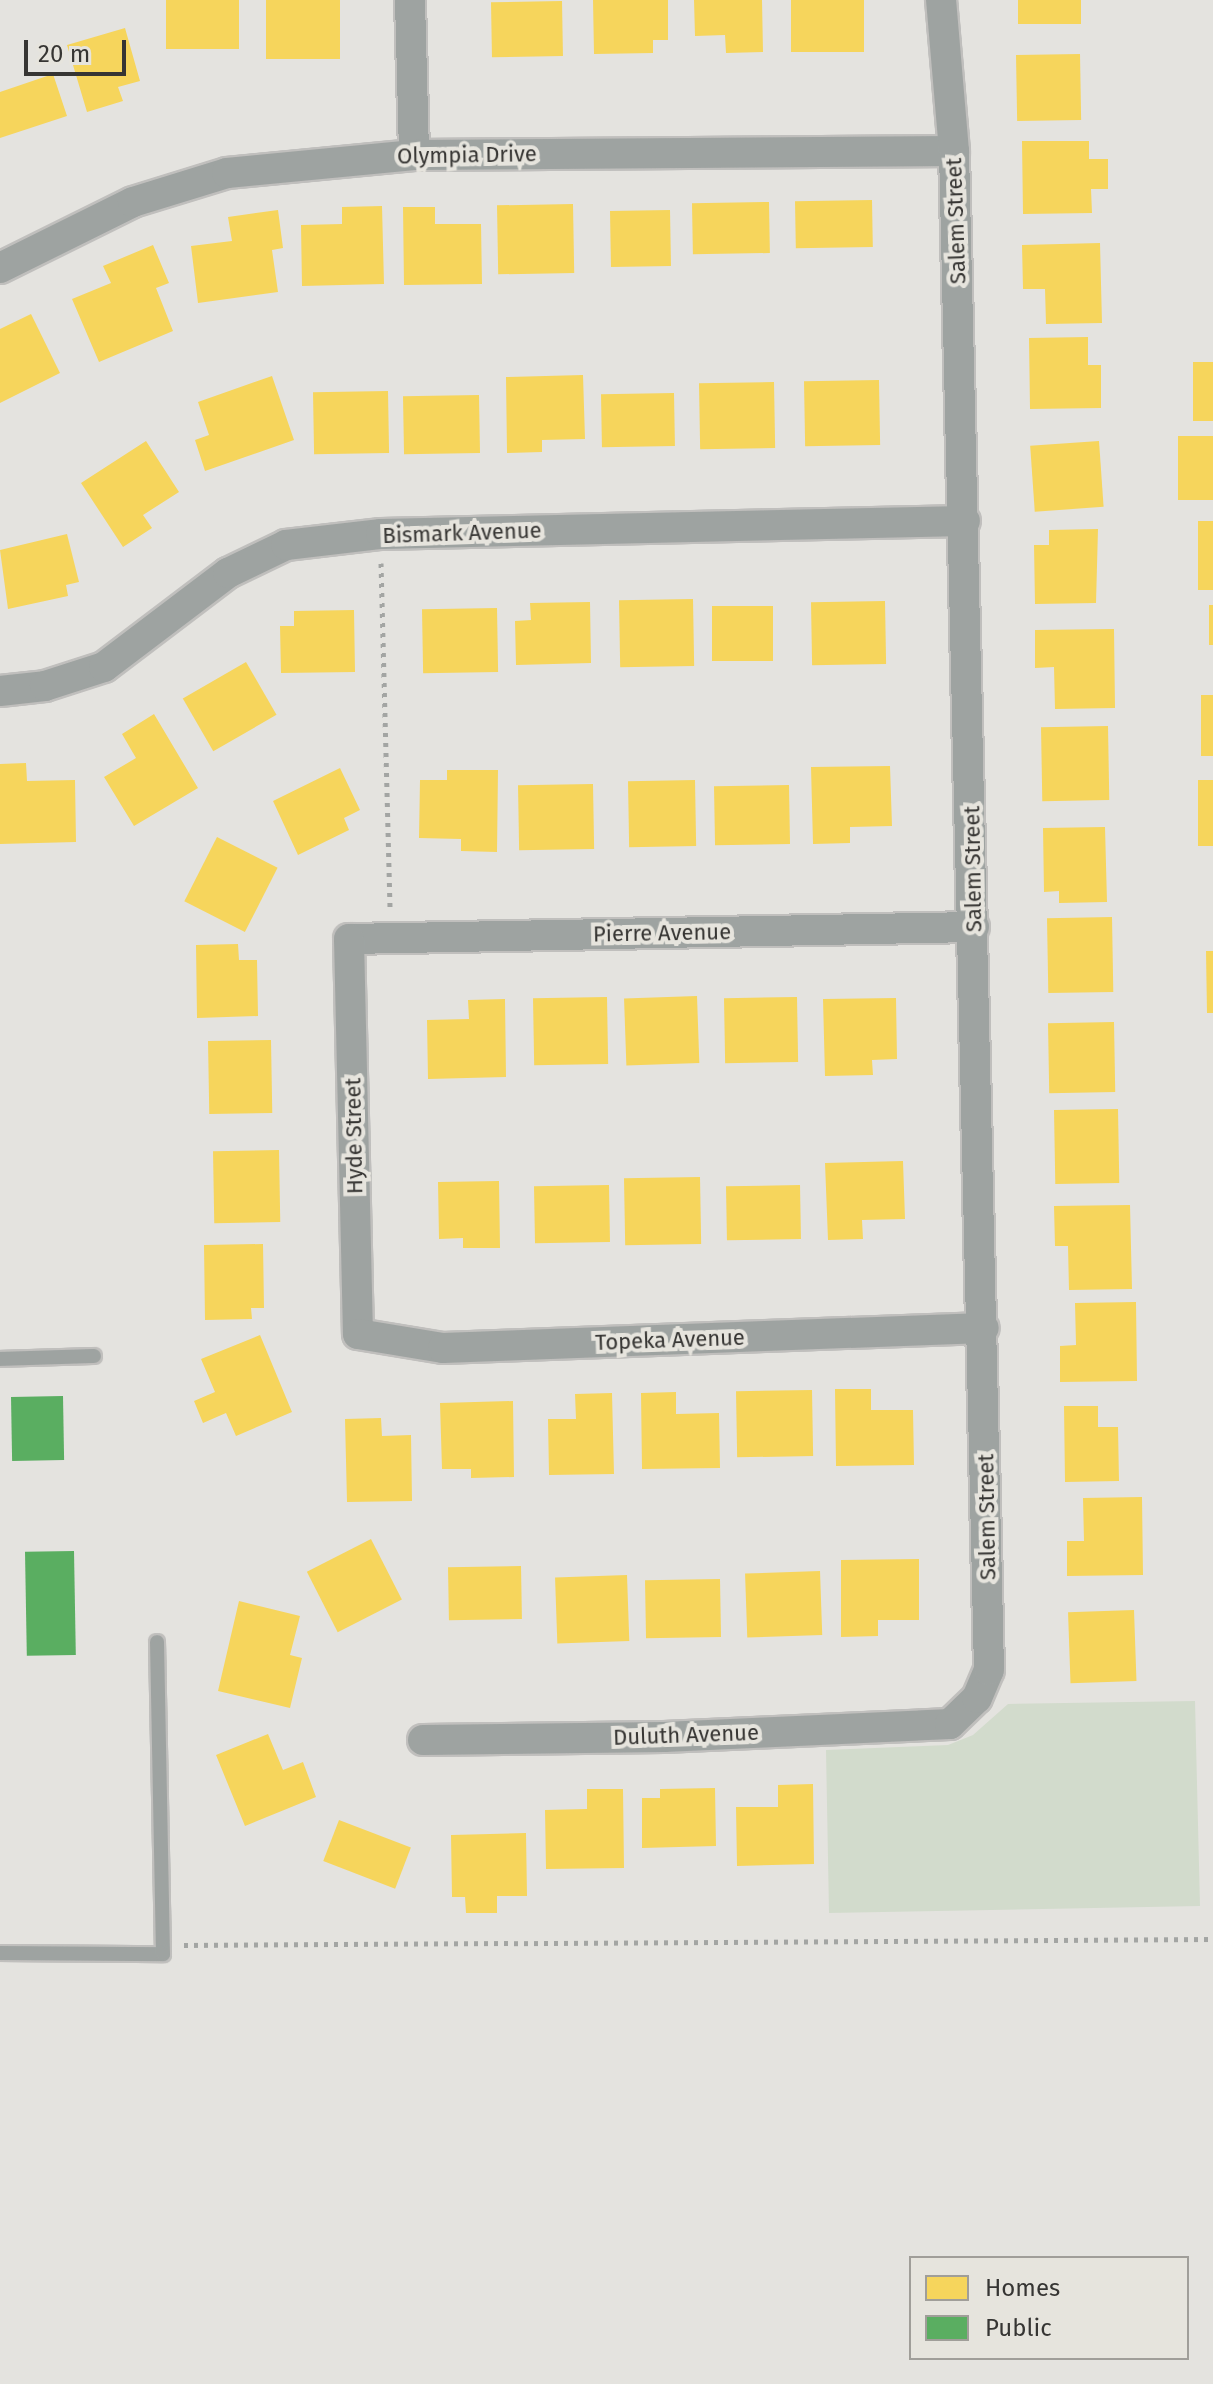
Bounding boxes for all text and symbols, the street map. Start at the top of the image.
scale bar [28,24,130,74]
text: 20 m [38,40,90,68]
street label: Olympia Drive [397,141,537,169]
street label: Salem Street [941,157,971,285]
street label: Bismark Avenue [382,517,542,549]
street label: Salem Street [959,806,987,932]
street label: Pierre Avenue [593,919,731,947]
street label: Hyde Street [340,1078,368,1194]
street label: Topeka Avenue [595,1324,745,1356]
street label: Salem Street [973,1454,1001,1580]
street label: Duluth Avenue [613,1719,759,1751]
legend [909,2256,1189,2360]
text: Homes [985,2274,1060,2302]
text: Public [985,2314,1052,2342]

